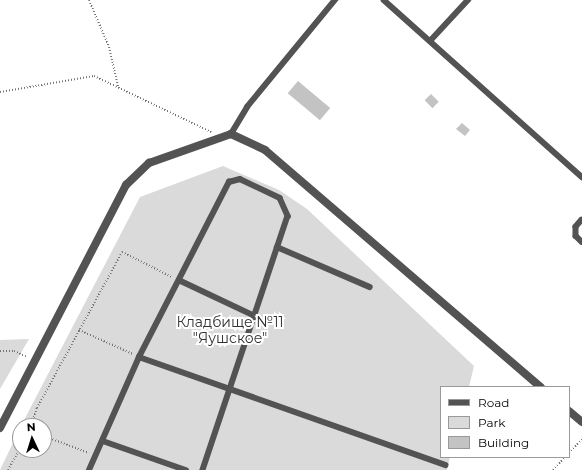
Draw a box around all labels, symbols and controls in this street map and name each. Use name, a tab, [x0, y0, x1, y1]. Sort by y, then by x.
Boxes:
park label: Кладбище №11 "Яушское"	[176, 314, 284, 346]
legend	[440, 386, 570, 458]
text: Road	[478, 395, 509, 410]
text: Park	[478, 415, 505, 430]
north arrow	[12, 418, 52, 458]
text: N	[26, 420, 36, 434]
text: Building	[478, 435, 529, 450]

